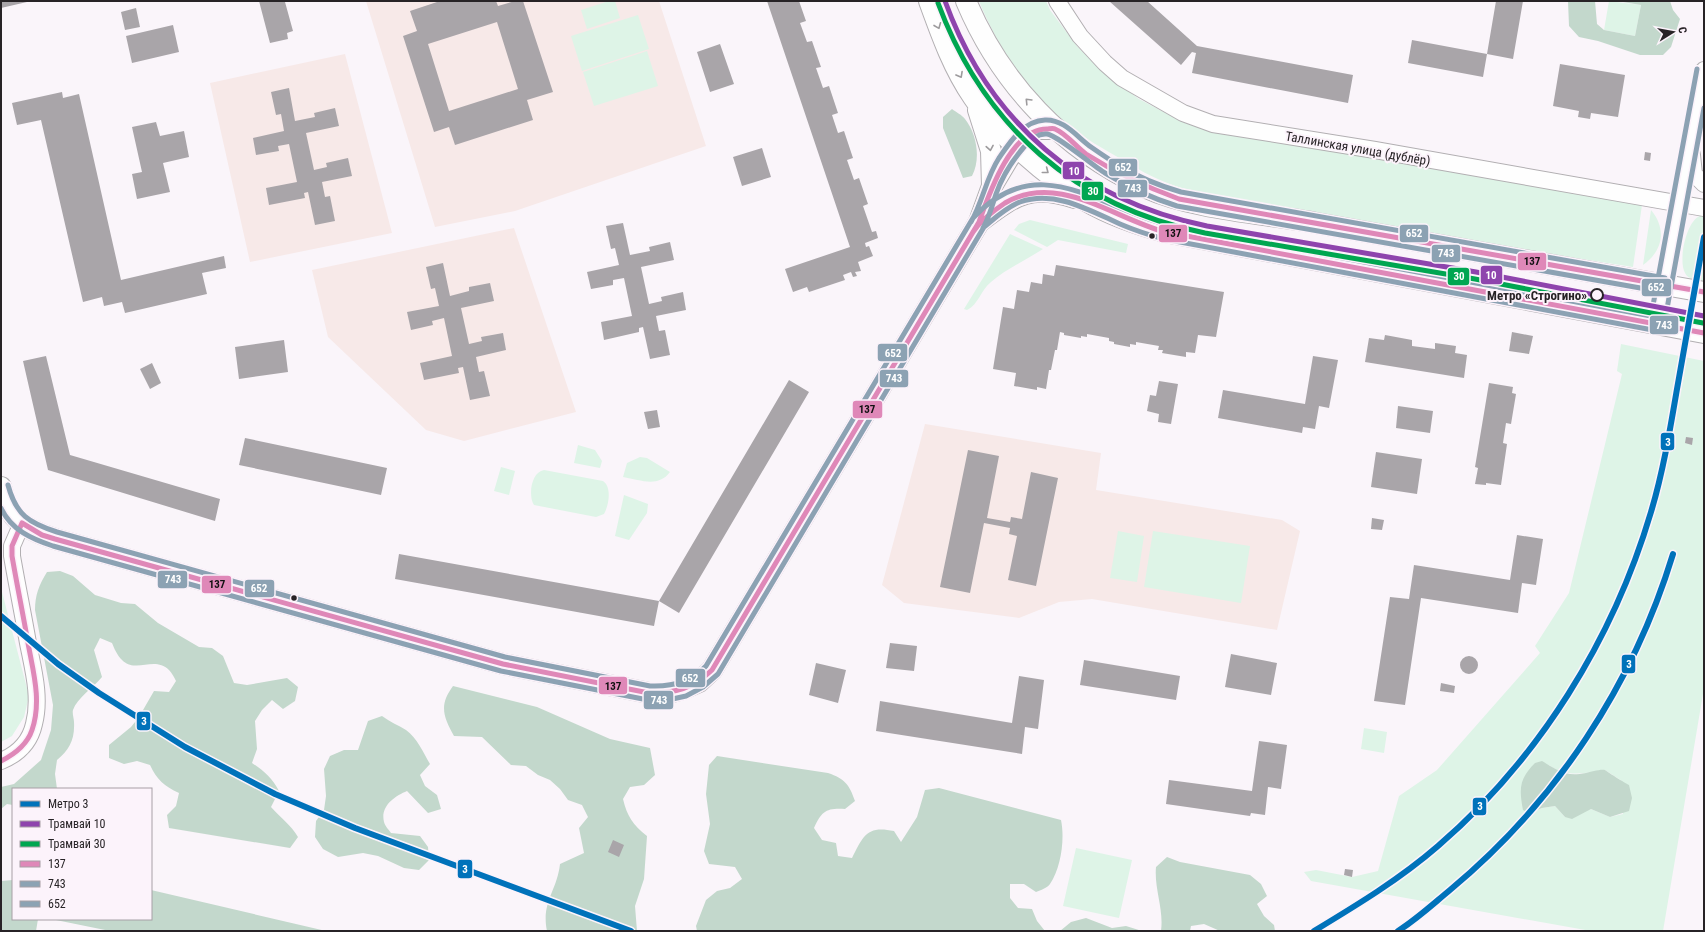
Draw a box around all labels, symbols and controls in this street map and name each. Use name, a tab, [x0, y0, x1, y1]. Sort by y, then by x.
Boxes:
north arrow	[1653, 12, 1693, 52]
one-way arrow	[933, 23, 941, 30]
text: С	[1675, 26, 1689, 35]
one-way arrow	[955, 71, 963, 78]
one-way arrow	[1025, 98, 1033, 106]
street label: Таллинская улица (дублёр)	[1284, 128, 1432, 169]
one-way arrow	[985, 145, 994, 151]
line badge: 652	[1108, 158, 1138, 177]
line badge: 10	[1062, 161, 1085, 180]
text: 652	[1115, 161, 1132, 174]
text: 10	[1068, 165, 1080, 178]
one-way arrow	[1042, 166, 1049, 173]
line badge: 743	[1117, 179, 1148, 198]
line badge: 30	[1081, 181, 1104, 201]
text: 743	[1125, 182, 1142, 195]
text: 30	[1087, 185, 1099, 198]
line badge: 137	[1158, 224, 1188, 243]
line badge: 652	[1399, 224, 1429, 243]
text: 137	[1165, 227, 1182, 240]
text: 652	[1406, 227, 1423, 240]
unlabelled marker	[1147, 231, 1157, 241]
line badge: 743	[1431, 244, 1461, 263]
text: 743	[1438, 247, 1455, 260]
line badge: 137	[1517, 252, 1547, 271]
text: 137	[1524, 255, 1541, 268]
line badge: 10	[1480, 265, 1503, 285]
line badge: 30	[1447, 267, 1470, 286]
text: 10	[1485, 269, 1497, 282]
text: 30	[1453, 270, 1465, 283]
line badge: 652	[1641, 278, 1672, 297]
text: 652	[1648, 281, 1665, 294]
place label: Метро «Строгино»	[1487, 288, 1587, 303]
marker: Метро «Строгино»	[1590, 288, 1604, 302]
line badge: 743	[1649, 315, 1679, 335]
text: 743	[1656, 319, 1673, 332]
line badge: 652	[877, 343, 908, 362]
text: 652	[885, 347, 902, 360]
line badge: 743	[879, 369, 909, 388]
text: 743	[886, 372, 903, 385]
line badge: 137	[852, 400, 883, 419]
text: 137	[859, 403, 876, 416]
line badge: 3	[1660, 432, 1675, 451]
text: 3	[1665, 436, 1671, 449]
line badge: 743	[157, 570, 188, 589]
text: 743	[165, 573, 182, 586]
line badge: 137	[201, 575, 232, 594]
text: 137	[209, 578, 226, 591]
line badge: 652	[244, 579, 275, 598]
text: 652	[251, 582, 268, 595]
unlabelled marker	[289, 593, 299, 603]
line badge: 3	[1621, 654, 1636, 674]
text: 3	[1626, 658, 1632, 671]
line badge: 652	[675, 668, 706, 688]
text: 652	[682, 672, 699, 685]
line badge: 137	[598, 676, 628, 695]
text: 137	[605, 680, 622, 693]
line badge: 743	[643, 690, 674, 710]
text: 743	[651, 694, 668, 707]
line badge: 3	[136, 711, 151, 731]
text: 3	[141, 715, 147, 728]
legend	[12, 788, 152, 920]
text: Метро 3	[48, 797, 88, 811]
line badge: 3	[1472, 797, 1487, 816]
text: 3	[1477, 800, 1483, 813]
text: Трамвай 10	[48, 817, 106, 831]
text: Трамвай 30	[48, 837, 106, 851]
text: 137	[48, 857, 66, 871]
line badge: 3	[457, 859, 473, 879]
text: 3	[462, 863, 468, 876]
text: 743	[48, 877, 66, 891]
text: 652	[48, 897, 66, 911]

